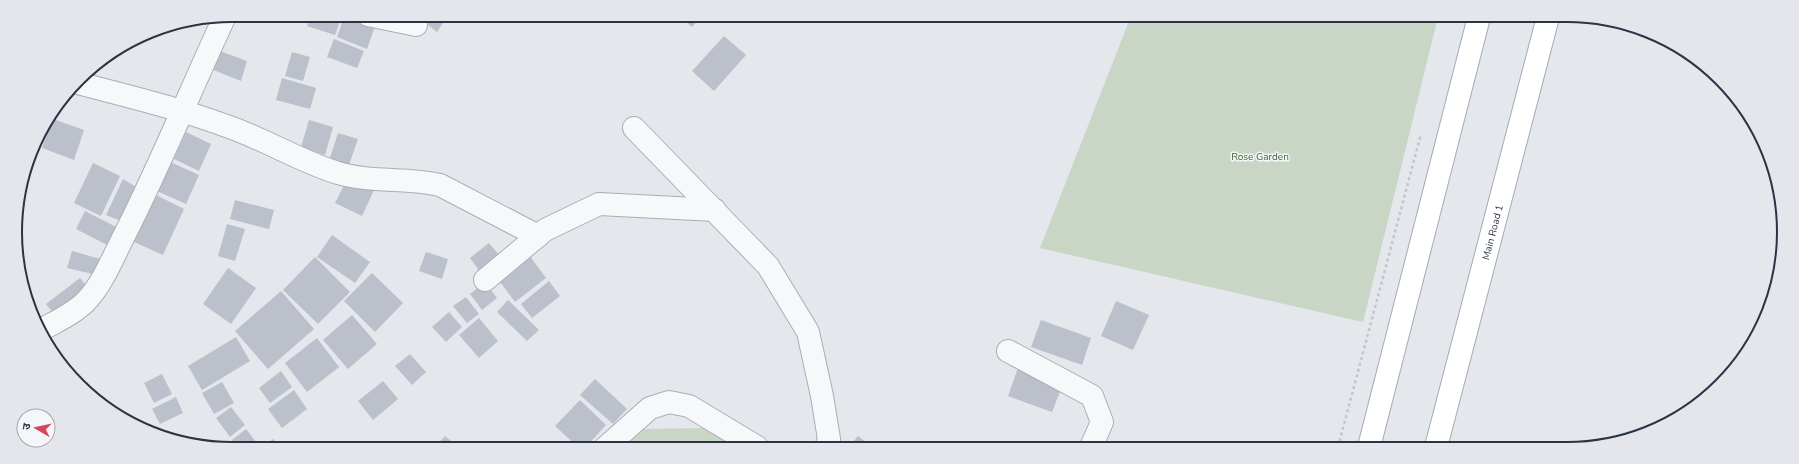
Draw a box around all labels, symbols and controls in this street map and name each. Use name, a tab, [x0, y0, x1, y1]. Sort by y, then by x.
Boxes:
park label: Rose Garden	[1231, 150, 1289, 164]
street label: Main Road 1	[1479, 203, 1507, 261]
north arrow	[16, 408, 56, 448]
text: उ	[19, 422, 35, 431]

